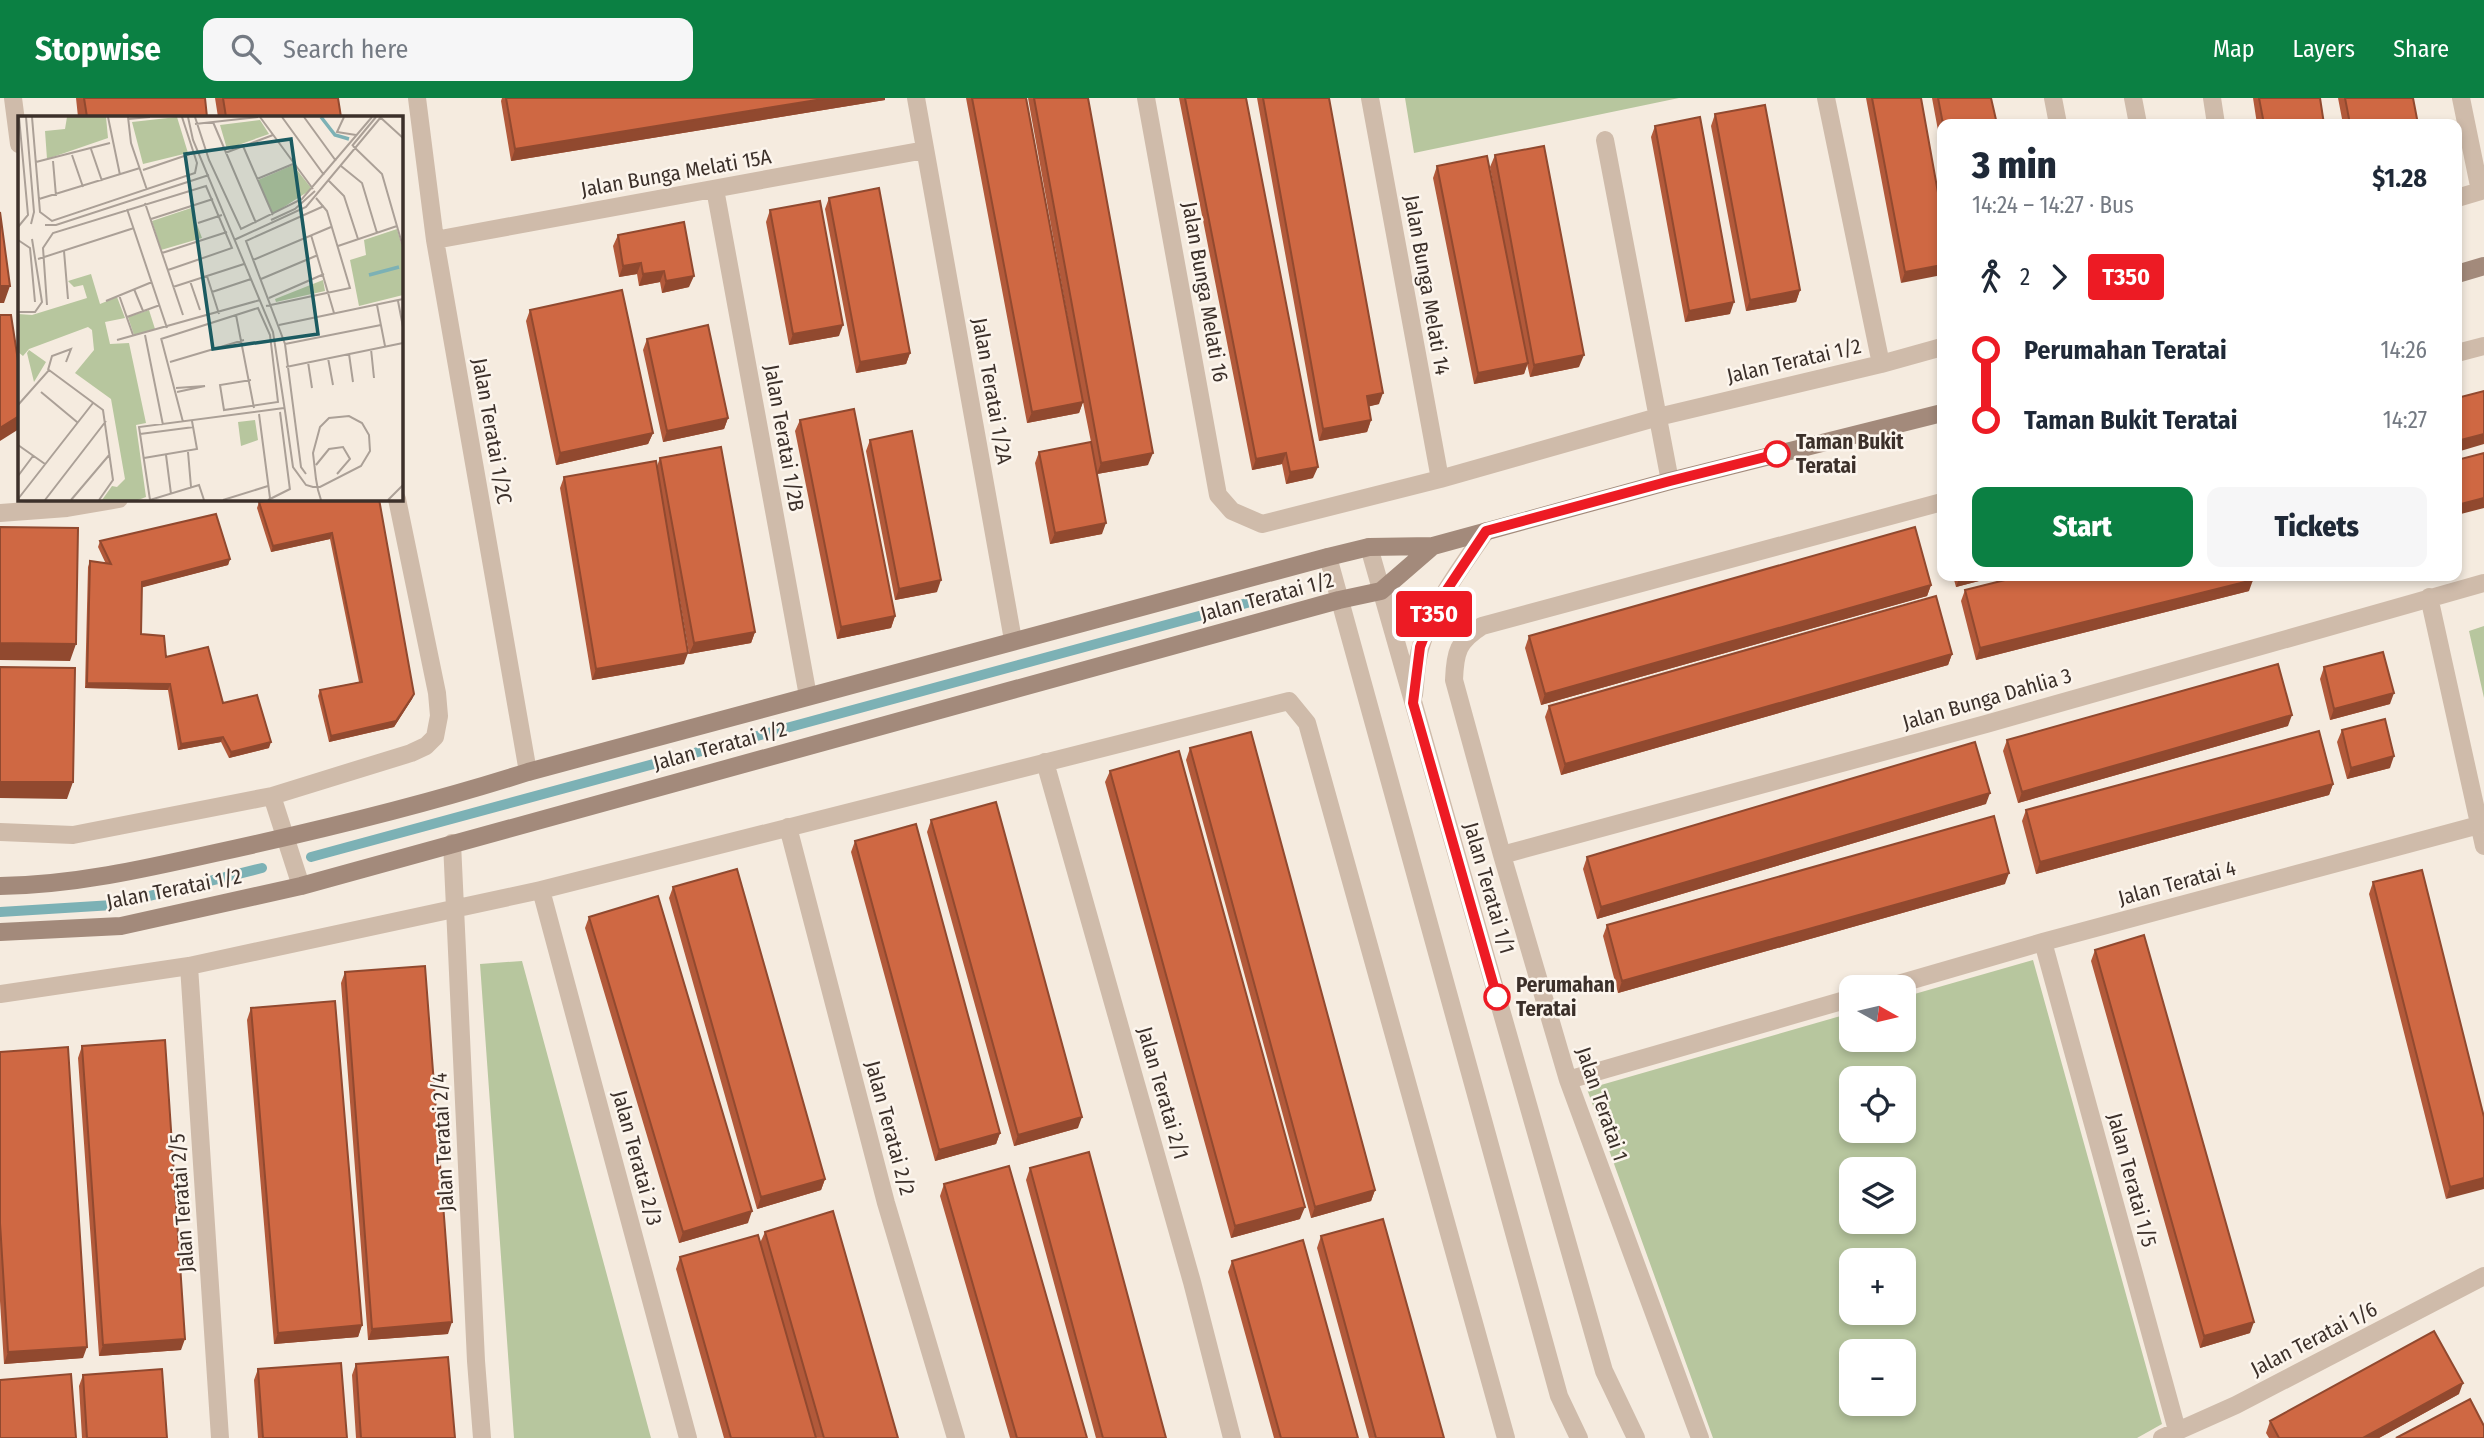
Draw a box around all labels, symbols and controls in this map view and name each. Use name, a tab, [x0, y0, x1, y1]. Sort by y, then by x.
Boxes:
search box	[203, 18, 693, 81]
text: Stopwise	[35, 29, 161, 69]
icon: search	[227, 30, 265, 68]
text: Search here	[283, 34, 408, 65]
text: Map	[2213, 35, 2255, 63]
text: Layers	[2293, 35, 2355, 63]
text: Share	[2393, 35, 2449, 63]
inset map	[18, 116, 402, 500]
text: 3 min	[1972, 142, 2056, 188]
street label: Jalan Bunga Melati 15A	[579, 143, 773, 203]
text: $1.28	[2372, 163, 2427, 194]
text: 14:24 – 14:27 · Bus	[1972, 191, 2134, 219]
street label: Jalan Bunga Melati 14	[1398, 193, 1456, 377]
street label: Jalan Bunga Melati 16	[1176, 200, 1234, 384]
icon: walk	[1972, 258, 2010, 296]
icon: forward	[2040, 258, 2078, 296]
text: 2	[2020, 263, 2030, 291]
text: T350	[2102, 263, 2150, 291]
street label: Jalan Teratai 1/2A	[966, 316, 1018, 466]
street label: Jalan Teratai 1/2	[1724, 333, 1864, 389]
text: Perumahan Teratai	[2024, 335, 2227, 366]
text: 14:26	[2380, 336, 2427, 364]
street label: Jalan Teratai 1/2C	[466, 356, 518, 506]
street label: Jalan Teratai 1/2B	[758, 363, 810, 513]
text: Taman Bukit Teratai	[2024, 405, 2237, 436]
text: 14:27	[2383, 406, 2427, 434]
place label: Taman Bukit Teratai	[1796, 429, 1904, 479]
marker: Taman Bukit Teratai	[1764, 441, 1790, 467]
button: Start	[1972, 487, 2193, 567]
button: Tickets	[2207, 487, 2427, 567]
street label: Jalan Teratai 1/2	[1197, 567, 1337, 627]
line badge: T350	[1385, 591, 1483, 637]
text: T350	[1410, 600, 1458, 628]
street label: Jalan Bunga Dahlia 3	[1899, 662, 2075, 736]
street label: Jalan Teratai 1/2	[650, 716, 790, 776]
street label: Jalan Teratai 1/1	[1458, 819, 1520, 957]
street label: Jalan Teratai 4	[2115, 855, 2239, 911]
street label: Jalan Teratai 1/2	[104, 863, 244, 915]
place label: Perumahan Teratai	[1516, 972, 1615, 1022]
north arrow	[1839, 975, 1916, 1052]
map controls	[1839, 975, 1916, 1416]
marker: Perumahan Teratai	[1484, 984, 1510, 1010]
street label: Jalan Teratai 2/1	[1132, 1024, 1194, 1162]
street label: Jalan Teratai 1	[1570, 1044, 1634, 1164]
street label: Jalan Teratai 2/2	[860, 1058, 920, 1198]
button: locate	[1839, 1066, 1916, 1143]
street label: Jalan Teratai 2/4	[426, 1072, 460, 1212]
street label: Jalan Teratai 2/3	[607, 1088, 667, 1228]
street label: Jalan Teratai 1/5	[2102, 1110, 2162, 1250]
street label: Jalan Teratai 2/5	[164, 1133, 200, 1273]
button: layers	[1839, 1157, 1916, 1234]
button: +	[1839, 1248, 1916, 1325]
street label: Jalan Teratai 1/6	[2246, 1296, 2382, 1382]
button: −	[1839, 1339, 1916, 1416]

